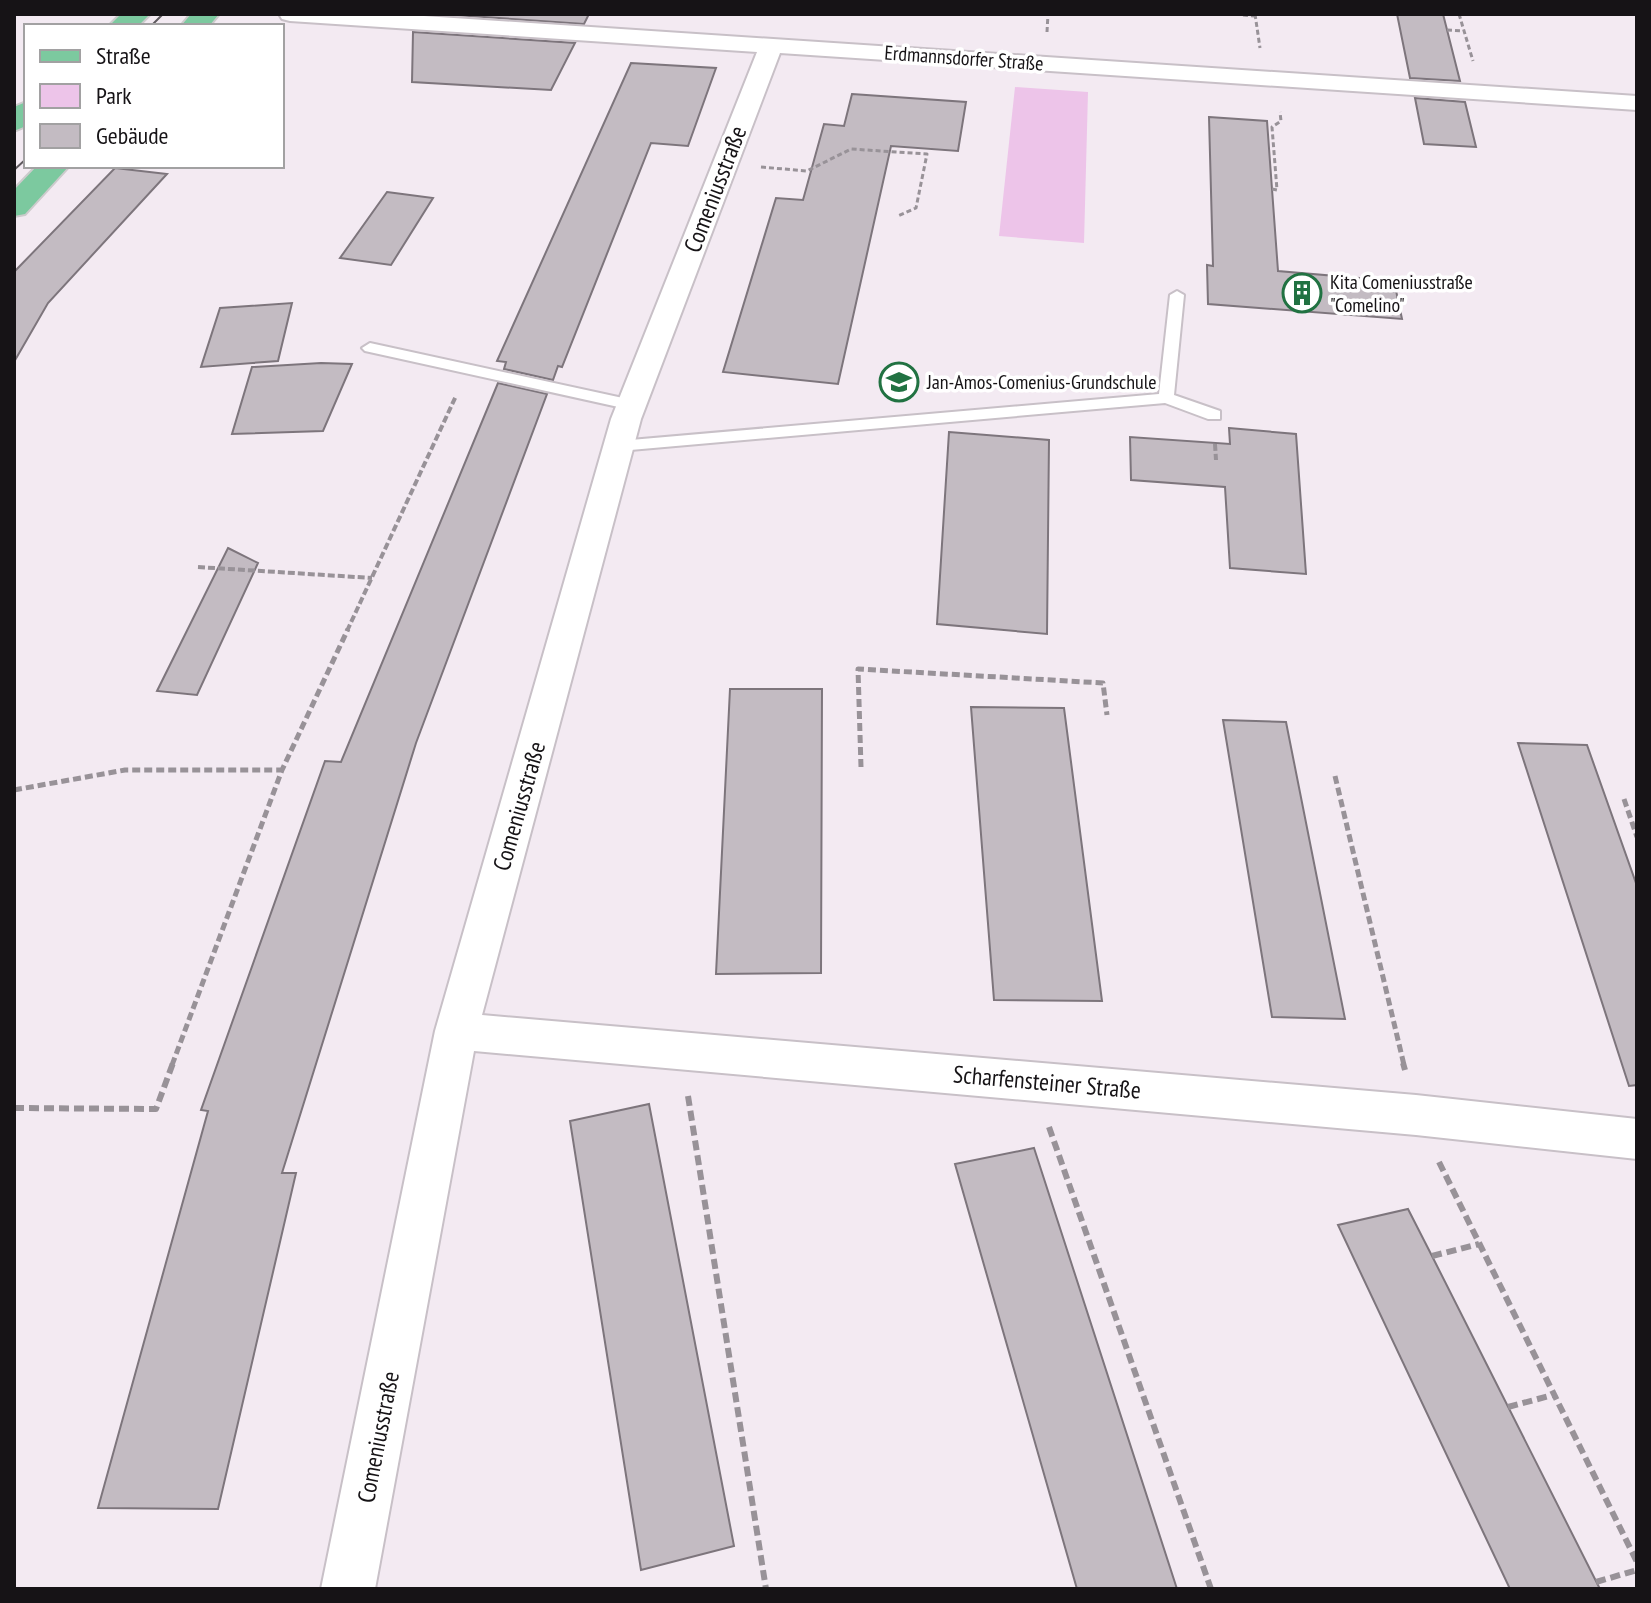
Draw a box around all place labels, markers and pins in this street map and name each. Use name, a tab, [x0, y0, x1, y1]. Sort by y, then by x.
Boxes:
place label: Kita Comeniusstraße "Comelino"	[1330, 269, 1473, 318]
building icon: Kita Comeniusstraße "Comelino"	[1281, 272, 1323, 314]
school or university icon: Jan-Amos-Comenius-Grundschule	[878, 361, 920, 403]
place label: Jan-Amos-Comenius-Grundschule	[926, 369, 1157, 395]

